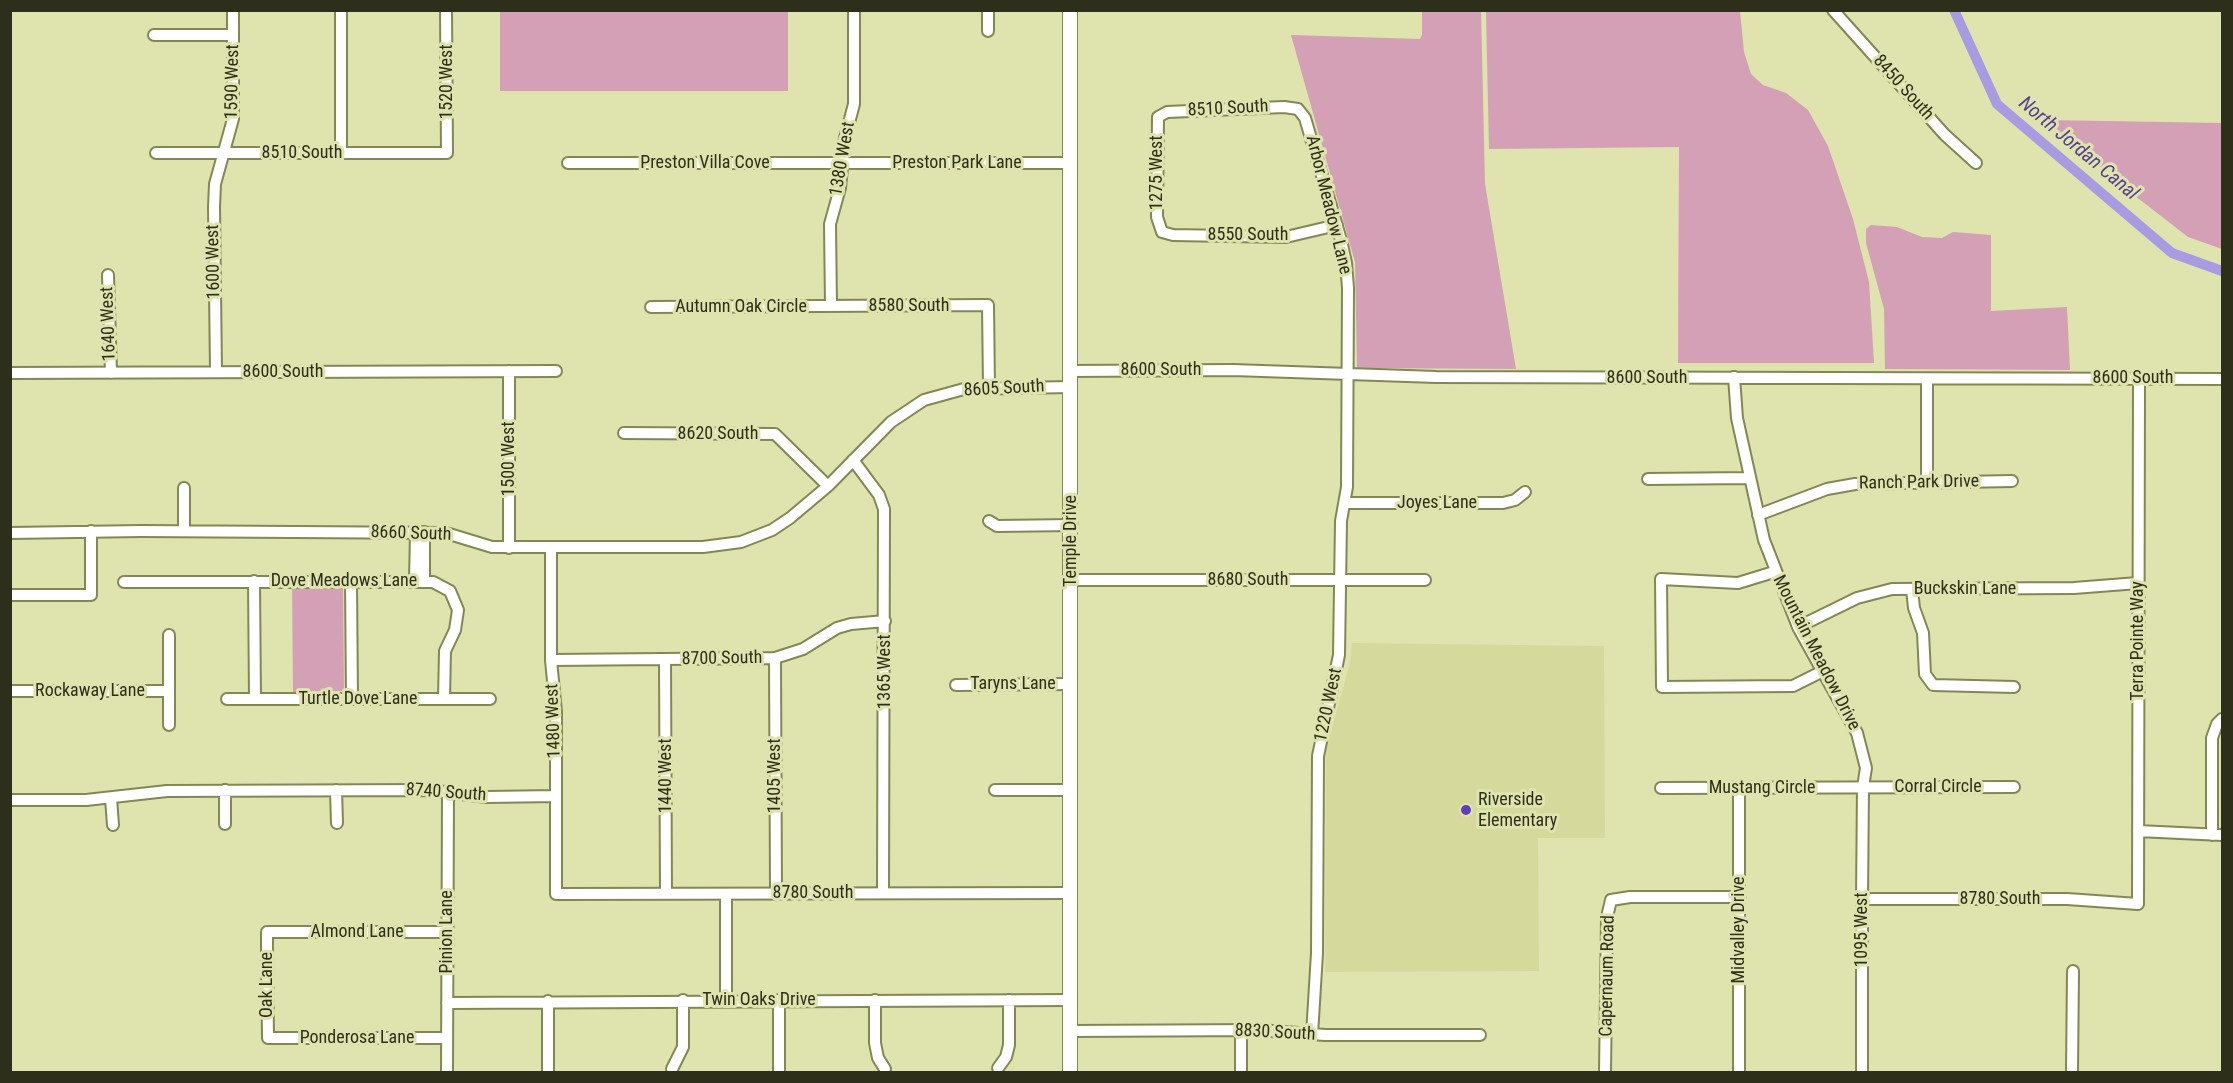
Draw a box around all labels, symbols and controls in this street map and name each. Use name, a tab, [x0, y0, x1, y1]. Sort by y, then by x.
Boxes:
street label: 1590 West	[222, 44, 244, 120]
street label: 1520 West	[436, 44, 458, 120]
street label: 8450 South	[1868, 51, 1938, 125]
water label: North Jordan Canal	[2013, 92, 2143, 206]
street label: 8510 South	[1187, 96, 1269, 122]
street label: 1380 West	[826, 120, 860, 198]
street label: Arbor Meadow Lane	[1300, 133, 1356, 277]
street label: 1275 West	[1146, 135, 1168, 211]
street label: 8510 South	[262, 142, 342, 164]
street label: Preston Villa Cove	[640, 152, 770, 174]
street label: Preston Park Lane	[892, 152, 1022, 174]
street label: 1600 West	[203, 224, 225, 300]
street label: 8550 South	[1208, 224, 1288, 246]
street label: 1640 West	[97, 286, 121, 362]
street label: 8580 South	[869, 295, 949, 317]
street label: Autumn Oak Circle	[675, 296, 807, 318]
street label: 8600 South	[1121, 359, 1201, 381]
street label: 8600 South	[243, 361, 323, 383]
street label: 8600 South	[1607, 367, 1687, 389]
street label: 8600 South	[2093, 367, 2173, 389]
street label: 8605 South	[963, 376, 1045, 402]
street label: 1500 West	[498, 421, 520, 497]
street label: 8620 South	[678, 423, 758, 445]
street label: Ranch Park Drive	[1859, 471, 1979, 495]
street label: Joyes Lane	[1397, 492, 1477, 514]
street label: Temple Drive	[1060, 495, 1082, 587]
street label: 8660 South	[370, 522, 452, 546]
street label: 8680 South	[1208, 569, 1288, 591]
street label: Dove Meadows Lane	[271, 570, 417, 592]
street label: Mountain Meadow Drive	[1767, 572, 1865, 734]
street label: Buckskin Lane	[1914, 578, 2016, 600]
street label: Terra Pointe Way	[2127, 581, 2149, 701]
street label: 1365 West	[874, 634, 896, 710]
street label: 8700 South	[681, 647, 763, 671]
street label: 1220 West	[1311, 666, 1347, 744]
street label: Taryns Lane	[970, 673, 1056, 695]
street label: Rockaway Lane	[35, 680, 145, 702]
street label: 1480 West	[542, 683, 566, 759]
street label: Turtle Dove Lane	[299, 688, 417, 710]
street label: 1440 West	[655, 738, 677, 814]
street label: 1405 West	[764, 738, 786, 814]
street label: Corral Circle	[1894, 776, 1982, 798]
street label: Mustang Circle	[1709, 777, 1815, 799]
street label: 8740 South	[405, 779, 487, 807]
place label: Riverside Elementary	[1478, 789, 1557, 832]
marker: Riverside Elementary	[1459, 803, 1473, 817]
street label: Midvalley Drive	[1728, 877, 1750, 983]
street label: 8780 South	[773, 882, 853, 904]
street label: 8780 South	[1960, 888, 2040, 910]
street label: Pinion Lane	[436, 890, 458, 974]
street label: 1095 West	[1851, 892, 1873, 968]
street label: Capernaum Road	[1596, 915, 1620, 1037]
street label: Almond Lane	[310, 921, 404, 943]
street label: Oak Lane	[256, 952, 278, 1018]
street label: Twin Oaks Drive	[702, 989, 816, 1011]
street label: 8830 South	[1234, 1020, 1316, 1046]
street label: Ponderosa Lane	[300, 1027, 414, 1049]

